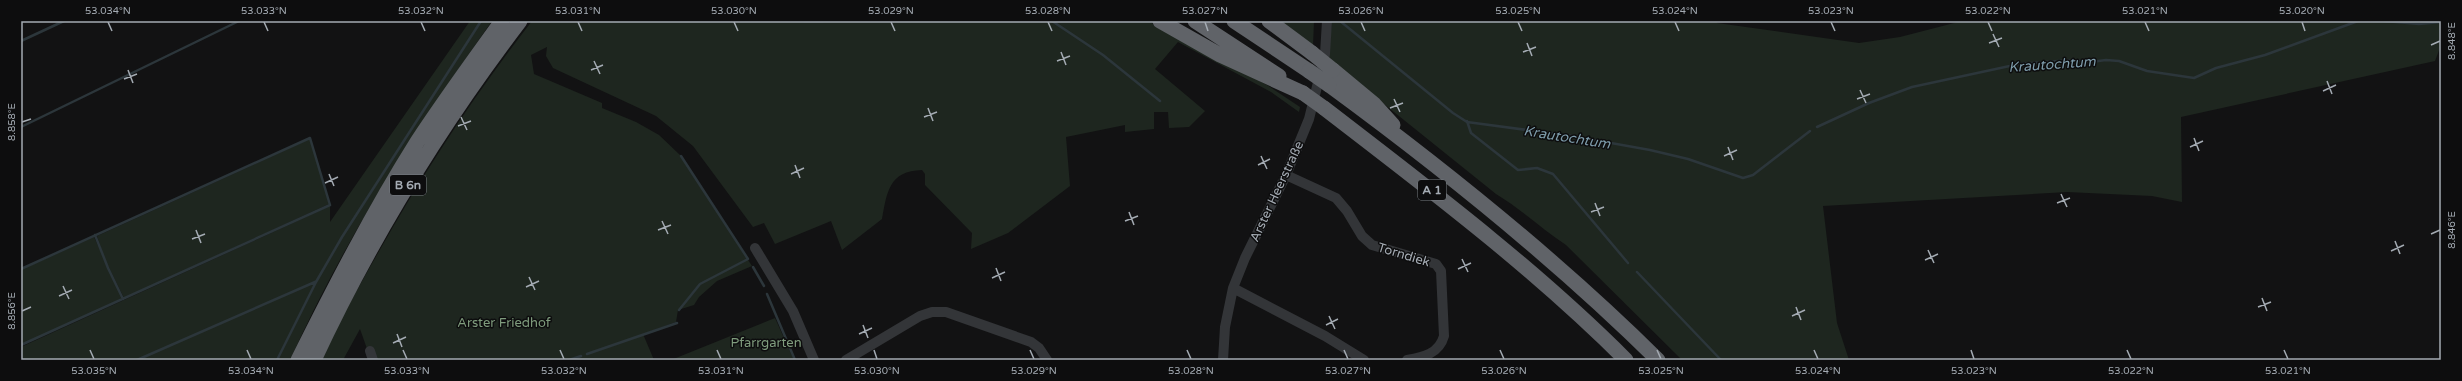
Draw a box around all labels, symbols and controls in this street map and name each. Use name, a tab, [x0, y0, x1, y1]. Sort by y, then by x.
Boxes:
text: 53.034°N	[85, 5, 131, 17]
text: 53.033°N	[241, 5, 287, 17]
text: 53.032°N	[398, 5, 444, 17]
text: 53.031°N	[555, 5, 601, 17]
text: 53.030°N	[711, 5, 757, 17]
text: 53.029°N	[868, 5, 914, 17]
text: 53.028°N	[1025, 5, 1071, 17]
text: 53.027°N	[1182, 5, 1228, 17]
text: 53.026°N	[1338, 5, 1384, 17]
text: 53.025°N	[1495, 5, 1541, 17]
text: 53.024°N	[1652, 5, 1698, 17]
text: 53.023°N	[1808, 5, 1854, 17]
text: 53.022°N	[1965, 5, 2011, 17]
text: 53.021°N	[2122, 5, 2168, 17]
text: 53.020°N	[2279, 5, 2325, 17]
text: 8.848°E	[2446, 22, 2458, 60]
water label: Krautochtum	[2008, 53, 2097, 76]
text: 8.858°E	[6, 103, 18, 141]
water label: Krautochtum	[1522, 122, 1613, 153]
street label: Arster Heerstraße	[1247, 138, 1307, 244]
road number: B 6n	[390, 175, 426, 195]
road number: A 1	[1418, 180, 1446, 200]
text: 8.846°E	[2446, 211, 2458, 249]
street label: Torndiek	[1376, 239, 1432, 270]
text: 8.856°E	[6, 292, 18, 330]
park label: Arster Friedhof	[457, 315, 551, 331]
park label: Pfarrgarten	[730, 335, 802, 351]
text: 53.035°N	[71, 365, 117, 377]
text: 53.034°N	[228, 365, 274, 377]
text: 53.033°N	[384, 365, 430, 377]
text: 53.032°N	[541, 365, 587, 377]
text: 53.031°N	[698, 365, 744, 377]
text: 53.030°N	[854, 365, 900, 377]
text: 53.029°N	[1011, 365, 1057, 377]
text: 53.028°N	[1168, 365, 1214, 377]
text: 53.027°N	[1325, 365, 1371, 377]
text: 53.026°N	[1481, 365, 1527, 377]
text: 53.025°N	[1638, 365, 1684, 377]
text: 53.024°N	[1795, 365, 1841, 377]
text: 53.023°N	[1951, 365, 1997, 377]
text: 53.022°N	[2108, 365, 2154, 377]
text: 53.021°N	[2265, 365, 2311, 377]

